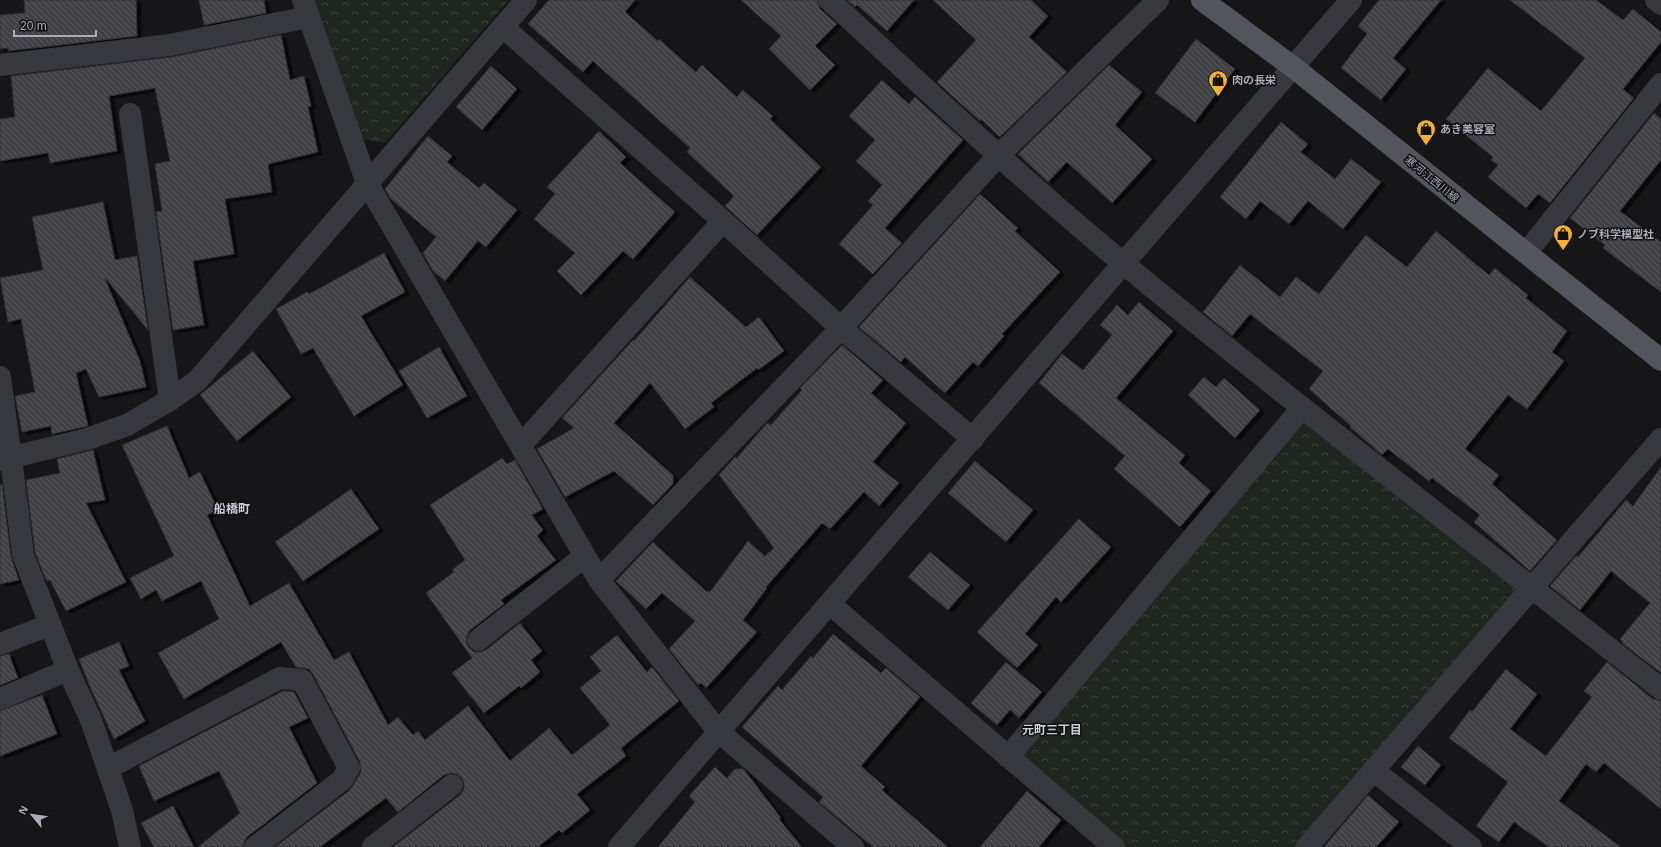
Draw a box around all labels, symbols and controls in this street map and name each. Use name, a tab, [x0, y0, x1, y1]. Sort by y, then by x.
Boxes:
scale bar	[14, 12, 96, 38]
text: 20 m	[20, 19, 47, 33]
shop icon: 肉の長栄	[1207, 69, 1229, 97]
place label: 肉の長栄	[1232, 74, 1276, 86]
shop icon: あき美容室	[1415, 118, 1437, 146]
place label: あき美容室	[1440, 123, 1495, 135]
street label: 寒河江西川線	[1403, 154, 1461, 204]
shop icon: ノブ科学模型社	[1552, 223, 1574, 251]
place label: ノブ科学模型社	[1577, 228, 1654, 240]
district label: 船橋町	[214, 502, 250, 516]
district label: 元町三丁目	[1022, 723, 1082, 737]
north arrow	[12, 795, 52, 835]
text: N	[16, 804, 30, 817]

